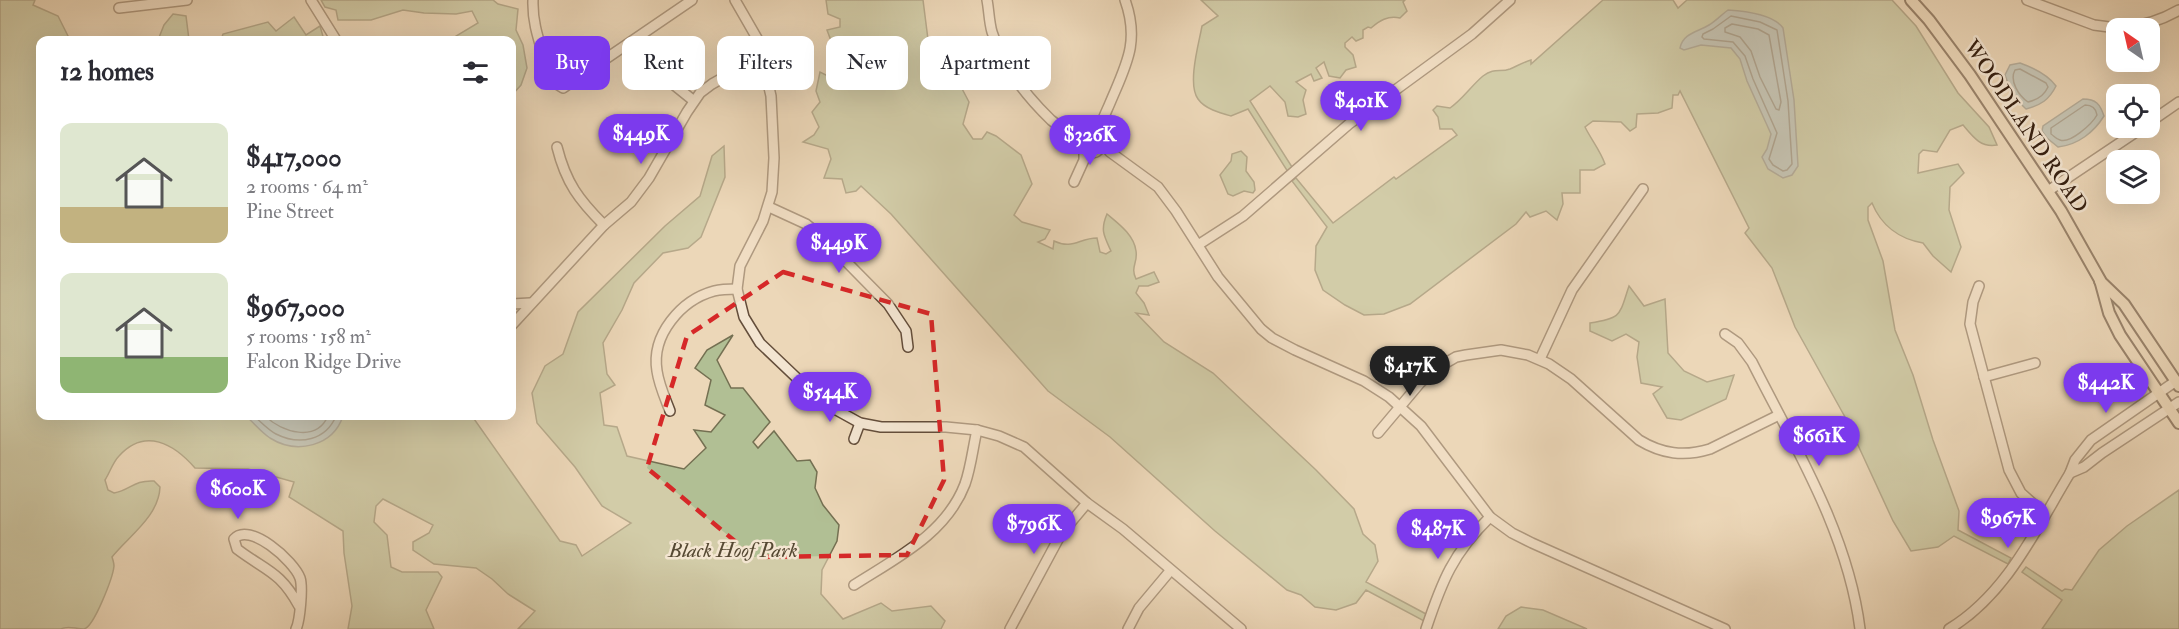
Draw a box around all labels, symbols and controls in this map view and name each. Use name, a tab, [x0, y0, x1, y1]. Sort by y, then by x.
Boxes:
north arrow	[2106, 18, 2160, 72]
map controls	[2106, 18, 2160, 204]
street label: WOODLAND ROAD	[1957, 34, 2094, 218]
chip: Buy	[534, 36, 610, 90]
chip: Rent	[622, 36, 705, 90]
chip: Filters	[717, 36, 814, 90]
chip: New	[826, 36, 908, 90]
chip: Apartment	[920, 36, 1051, 90]
text: 12 homes	[60, 56, 154, 88]
icon: filters	[459, 56, 492, 89]
pin: $401K	[1319, 81, 1403, 132]
button: locate	[2106, 84, 2160, 138]
text: $401K	[1334, 88, 1388, 113]
pin: $449K	[599, 114, 683, 165]
pin: $326K	[1048, 115, 1132, 166]
text: $449K	[612, 121, 670, 146]
text: $326K	[1063, 122, 1117, 147]
text: $417,000	[246, 142, 342, 174]
icon: home	[108, 147, 180, 219]
button: layers	[2106, 150, 2160, 204]
text: 2 rooms · 64 m²	[246, 174, 368, 199]
text: Pine Street	[246, 199, 334, 224]
pin: $449K	[797, 223, 881, 274]
text: $449K	[810, 230, 868, 255]
text: $967,000	[246, 292, 345, 324]
icon: home	[108, 297, 180, 369]
text: 5 rooms · 158 m²	[246, 324, 371, 349]
pin: $417K	[1368, 346, 1452, 397]
text: Falcon Ridge Drive	[246, 349, 401, 374]
text: $417K	[1384, 353, 1436, 378]
pin: $442K	[2064, 363, 2148, 414]
text: $442K	[2077, 370, 2135, 395]
pin: $544K	[788, 372, 872, 423]
text: $544K	[802, 379, 858, 404]
pin: $661K	[1777, 416, 1861, 467]
text: $661K	[1793, 423, 1845, 448]
pin: $600K	[196, 469, 280, 520]
text: $600K	[210, 476, 266, 501]
pin: $967K	[1966, 498, 2050, 549]
pin: $796K	[992, 504, 1076, 555]
text: $967K	[1981, 505, 2035, 530]
pin: $487K	[1396, 509, 1480, 560]
text: $796K	[1007, 511, 1061, 536]
text: $487K	[1411, 516, 1465, 541]
park label: Black Hoof Park	[667, 537, 798, 564]

